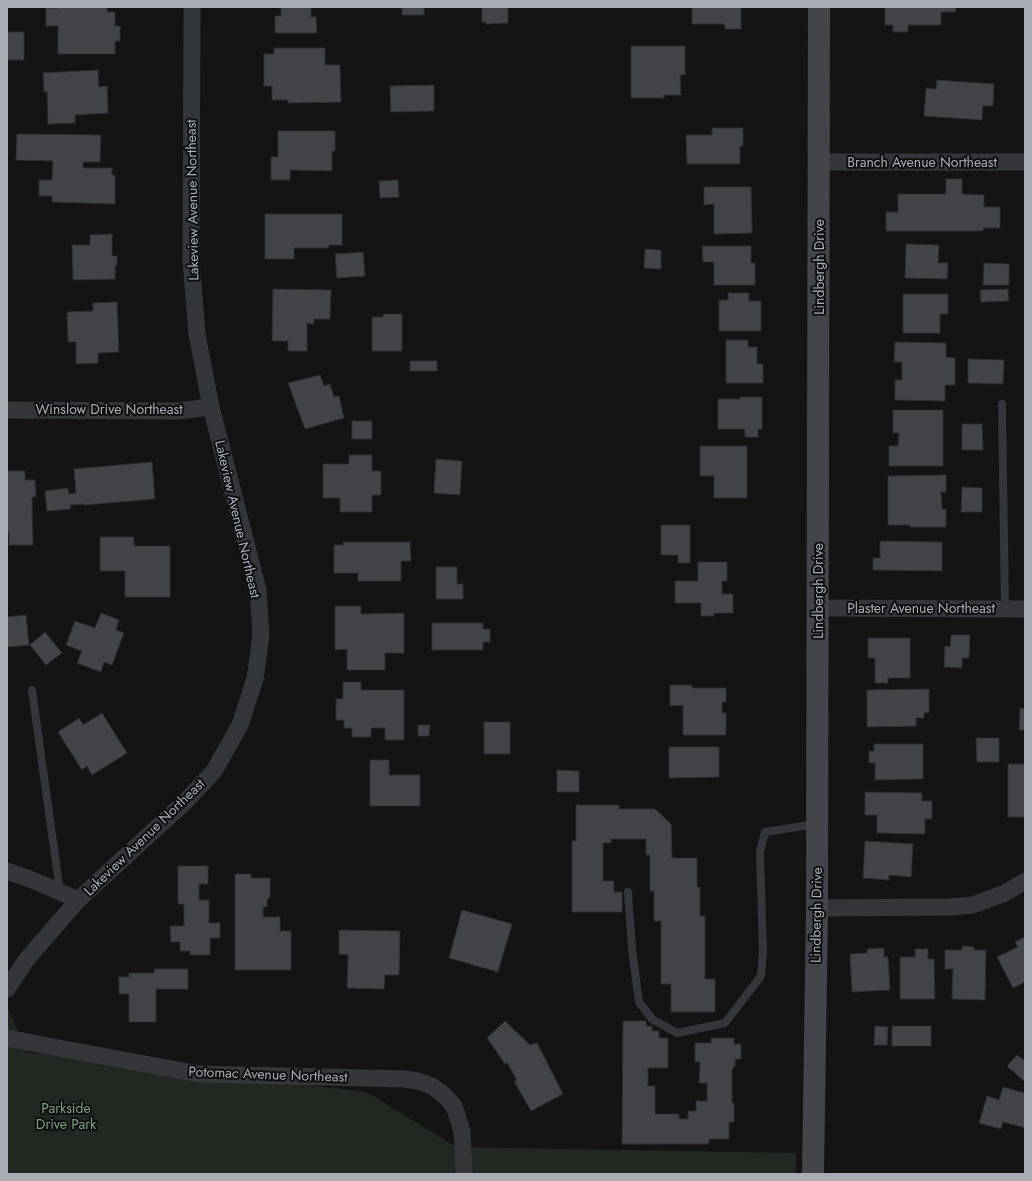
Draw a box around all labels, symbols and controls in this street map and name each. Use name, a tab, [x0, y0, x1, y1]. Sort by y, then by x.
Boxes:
street label: Lakeview Avenue Northeast	[181, 119, 203, 281]
street label: Branch Avenue Northeast	[847, 152, 997, 172]
street label: Lindbergh Drive	[809, 219, 829, 315]
street label: Winslow Drive Northeast	[35, 399, 183, 419]
street label: Lakeview Avenue Northeast	[210, 438, 266, 600]
street label: Lindbergh Drive	[808, 543, 828, 639]
street label: Plaster Avenue Northeast	[847, 598, 995, 618]
street label: Lakeview Avenue Northeast	[79, 773, 209, 900]
street label: Lindbergh Drive	[805, 867, 827, 963]
street label: Potomac Avenue Northeast	[188, 1061, 349, 1087]
park label: Parkside Drive Park	[36, 1098, 97, 1134]

